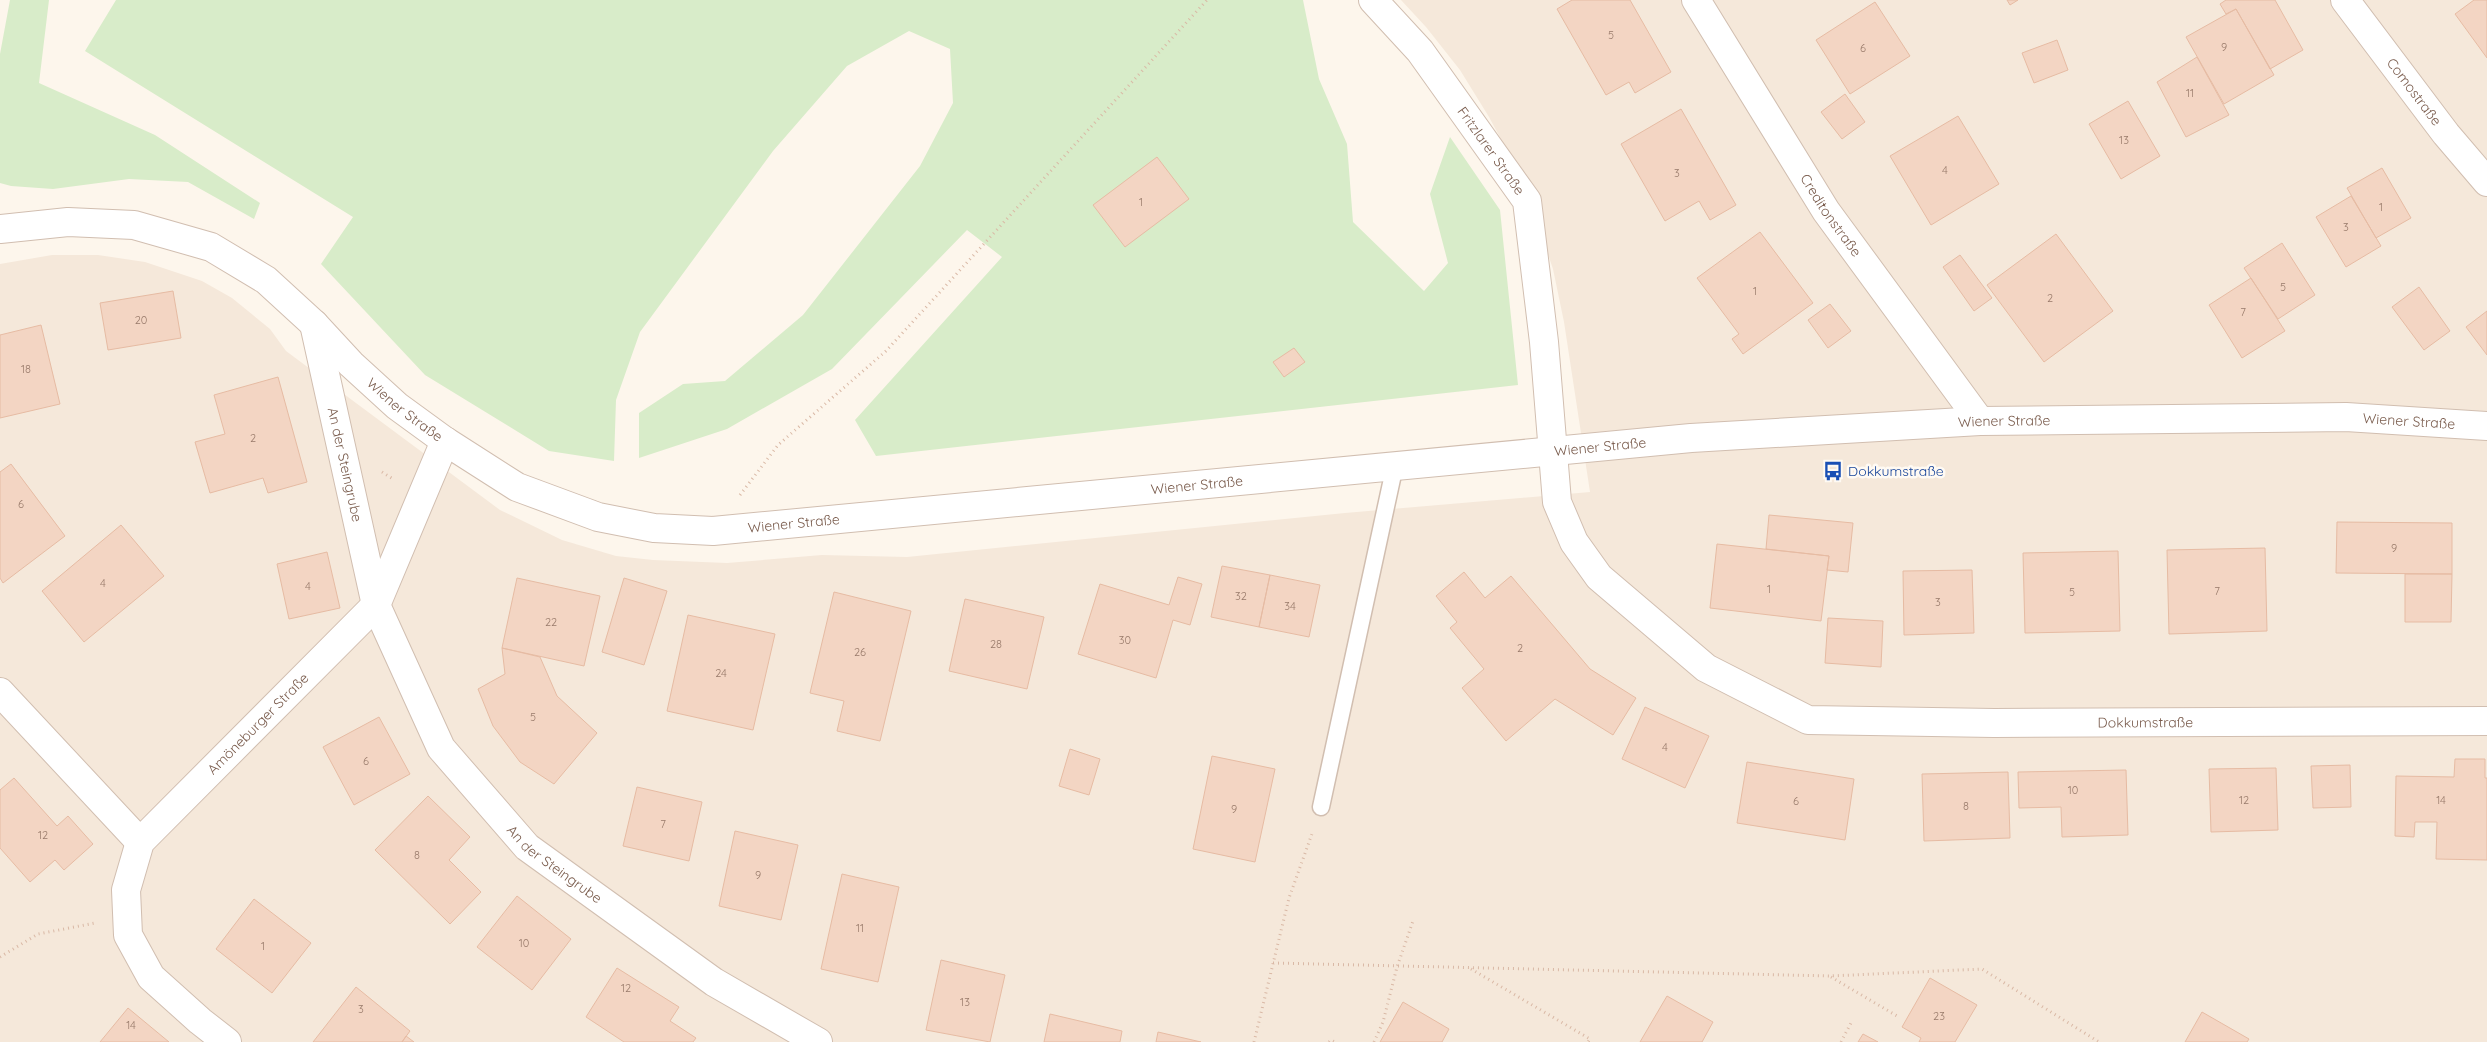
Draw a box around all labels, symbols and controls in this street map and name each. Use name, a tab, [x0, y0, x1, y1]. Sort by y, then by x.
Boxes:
house number: 5	[1608, 28, 1614, 42]
house number: 9	[2221, 40, 2227, 54]
house number: 6	[1860, 41, 1866, 55]
street label: Comostraße	[2383, 54, 2446, 129]
house number: 11	[2186, 86, 2194, 100]
street label: Fritzlarer Straße	[1454, 103, 1529, 199]
house number: 13	[2119, 133, 2129, 147]
house number: 4	[1942, 163, 1948, 177]
house number: 3	[1674, 166, 1680, 180]
street label: Creditonstraße	[1796, 171, 1865, 260]
house number: 1	[1139, 195, 1143, 209]
house number: 1	[2379, 200, 2383, 214]
house number: 3	[2343, 220, 2349, 234]
house number: 5	[2280, 280, 2286, 294]
house number: 1	[1753, 284, 1757, 298]
house number: 2	[2047, 291, 2053, 305]
house number: 7	[2240, 305, 2246, 319]
house number: 20	[135, 313, 147, 327]
house number: 18	[21, 362, 31, 376]
street label: Wiener Straße	[363, 374, 447, 446]
street label: An der Steingrube	[324, 406, 366, 524]
street label: Wiener Straße	[2362, 409, 2456, 433]
street label: Wiener Straße	[1957, 411, 2051, 431]
house number: 2	[250, 431, 256, 445]
street label: Wiener Straße	[1553, 433, 1647, 460]
bus stop icon: Dokkumstraße	[1822, 460, 1844, 482]
place label: Dokkumstraße	[1848, 462, 1944, 480]
street label: Wiener Straße	[1150, 472, 1244, 498]
house number: 6	[18, 497, 24, 511]
street label: Wiener Straße	[747, 510, 841, 537]
house number: 9	[2391, 541, 2397, 555]
house number: 4	[100, 576, 106, 590]
house number: 4	[305, 579, 311, 593]
house number: 1	[1767, 582, 1771, 596]
house number: 7	[2214, 584, 2220, 598]
house number: 5	[2069, 585, 2075, 599]
house number: 32	[1235, 589, 1247, 603]
house number: 3	[1935, 595, 1941, 609]
house number: 34	[1284, 599, 1296, 613]
house number: 22	[545, 615, 557, 629]
house number: 30	[1119, 633, 1131, 647]
house number: 28	[990, 637, 1002, 651]
house number: 2	[1517, 641, 1523, 655]
house number: 26	[854, 645, 866, 659]
house number: 24	[715, 666, 727, 680]
street label: Amöneburger Straße	[203, 669, 312, 778]
house number: 5	[530, 710, 536, 724]
street label: Dokkumstraße	[2098, 713, 2193, 732]
house number: 4	[1662, 740, 1668, 754]
house number: 6	[363, 754, 369, 768]
house number: 10	[2068, 783, 2078, 797]
house number: 12	[2239, 793, 2249, 807]
house number: 14	[2436, 793, 2446, 807]
house number: 6	[1793, 794, 1799, 808]
house number: 8	[1963, 799, 1969, 813]
house number: 9	[1231, 802, 1237, 816]
house number: 7	[660, 817, 666, 831]
street label: An der Steingrube	[503, 821, 606, 907]
house number: 12	[38, 828, 48, 842]
house number: 8	[414, 848, 420, 862]
house number: 9	[755, 868, 761, 882]
house number: 11	[856, 921, 864, 935]
house number: 10	[519, 936, 529, 950]
house number: 1	[261, 939, 265, 953]
house number: 12	[621, 981, 631, 995]
house number: 13	[960, 995, 970, 1009]
house number: 3	[358, 1002, 364, 1016]
house number: 23	[1933, 1009, 1945, 1023]
house number: 14	[126, 1018, 136, 1032]

